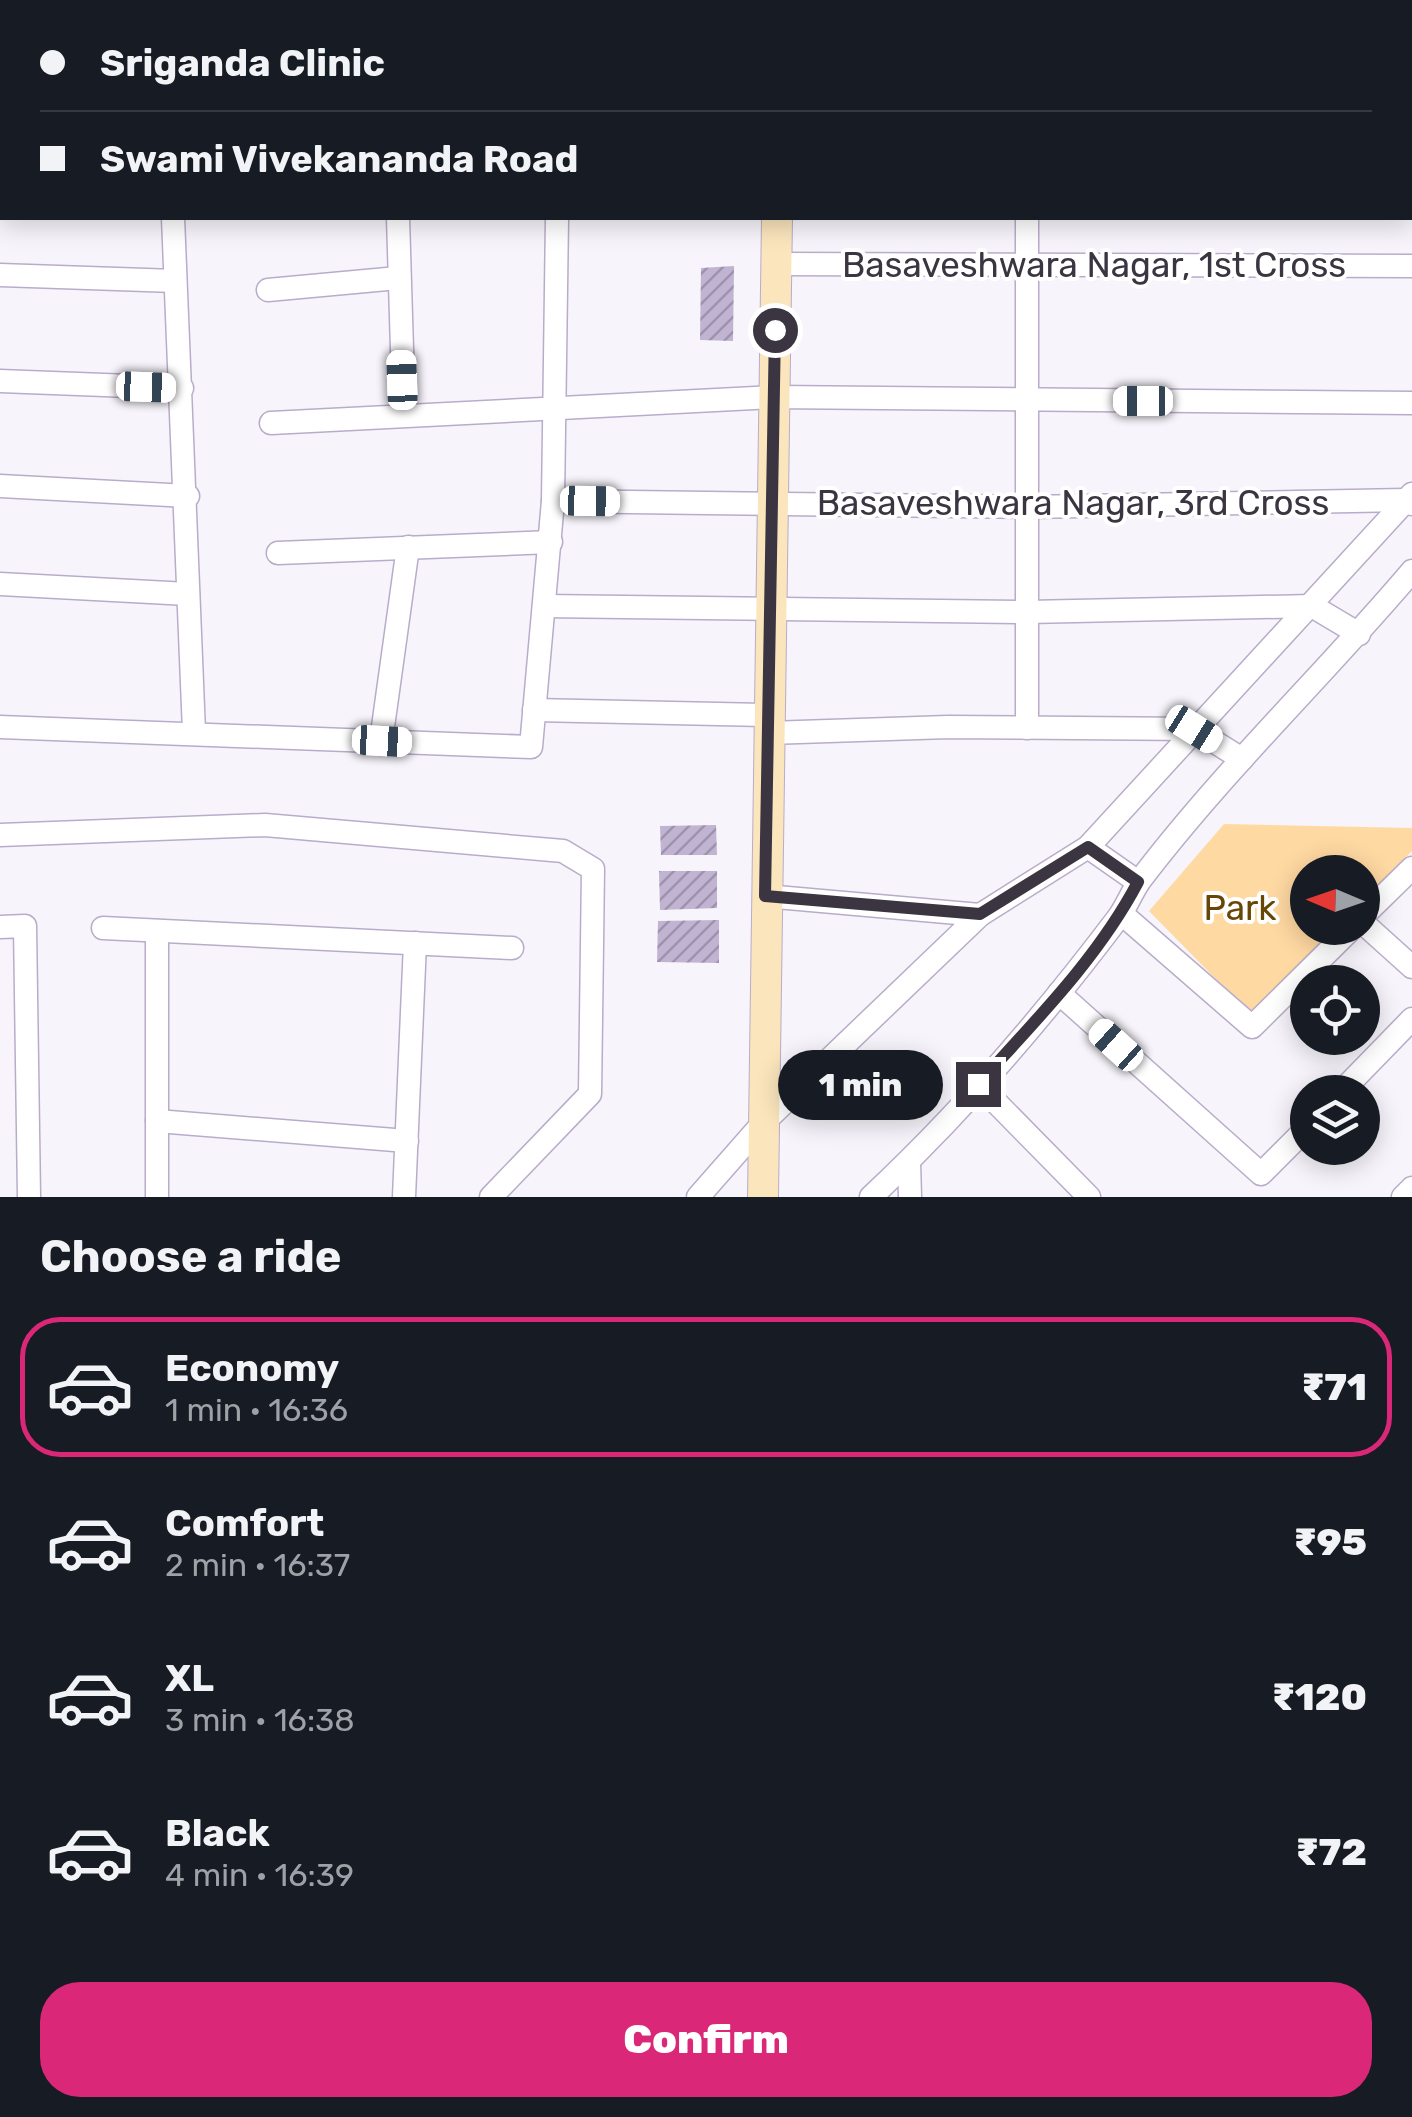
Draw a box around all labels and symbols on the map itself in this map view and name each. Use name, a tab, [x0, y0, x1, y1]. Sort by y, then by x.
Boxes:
street label: Basaveshwara Nagar, 1st Cross	[842, 244, 1346, 286]
route start	[753, 308, 798, 353]
car	[386, 349, 418, 411]
car	[115, 371, 177, 403]
car	[1113, 386, 1173, 416]
street label: Basaveshwara Nagar, 3rd Cross	[817, 482, 1329, 524]
car	[560, 485, 620, 517]
car	[1161, 700, 1227, 758]
car	[351, 724, 413, 758]
north arrow	[1290, 855, 1380, 945]
park label: Park	[1204, 887, 1276, 929]
car	[1084, 1014, 1148, 1076]
callout: 1 min	[778, 1049, 943, 1119]
route end	[956, 1062, 1001, 1107]

